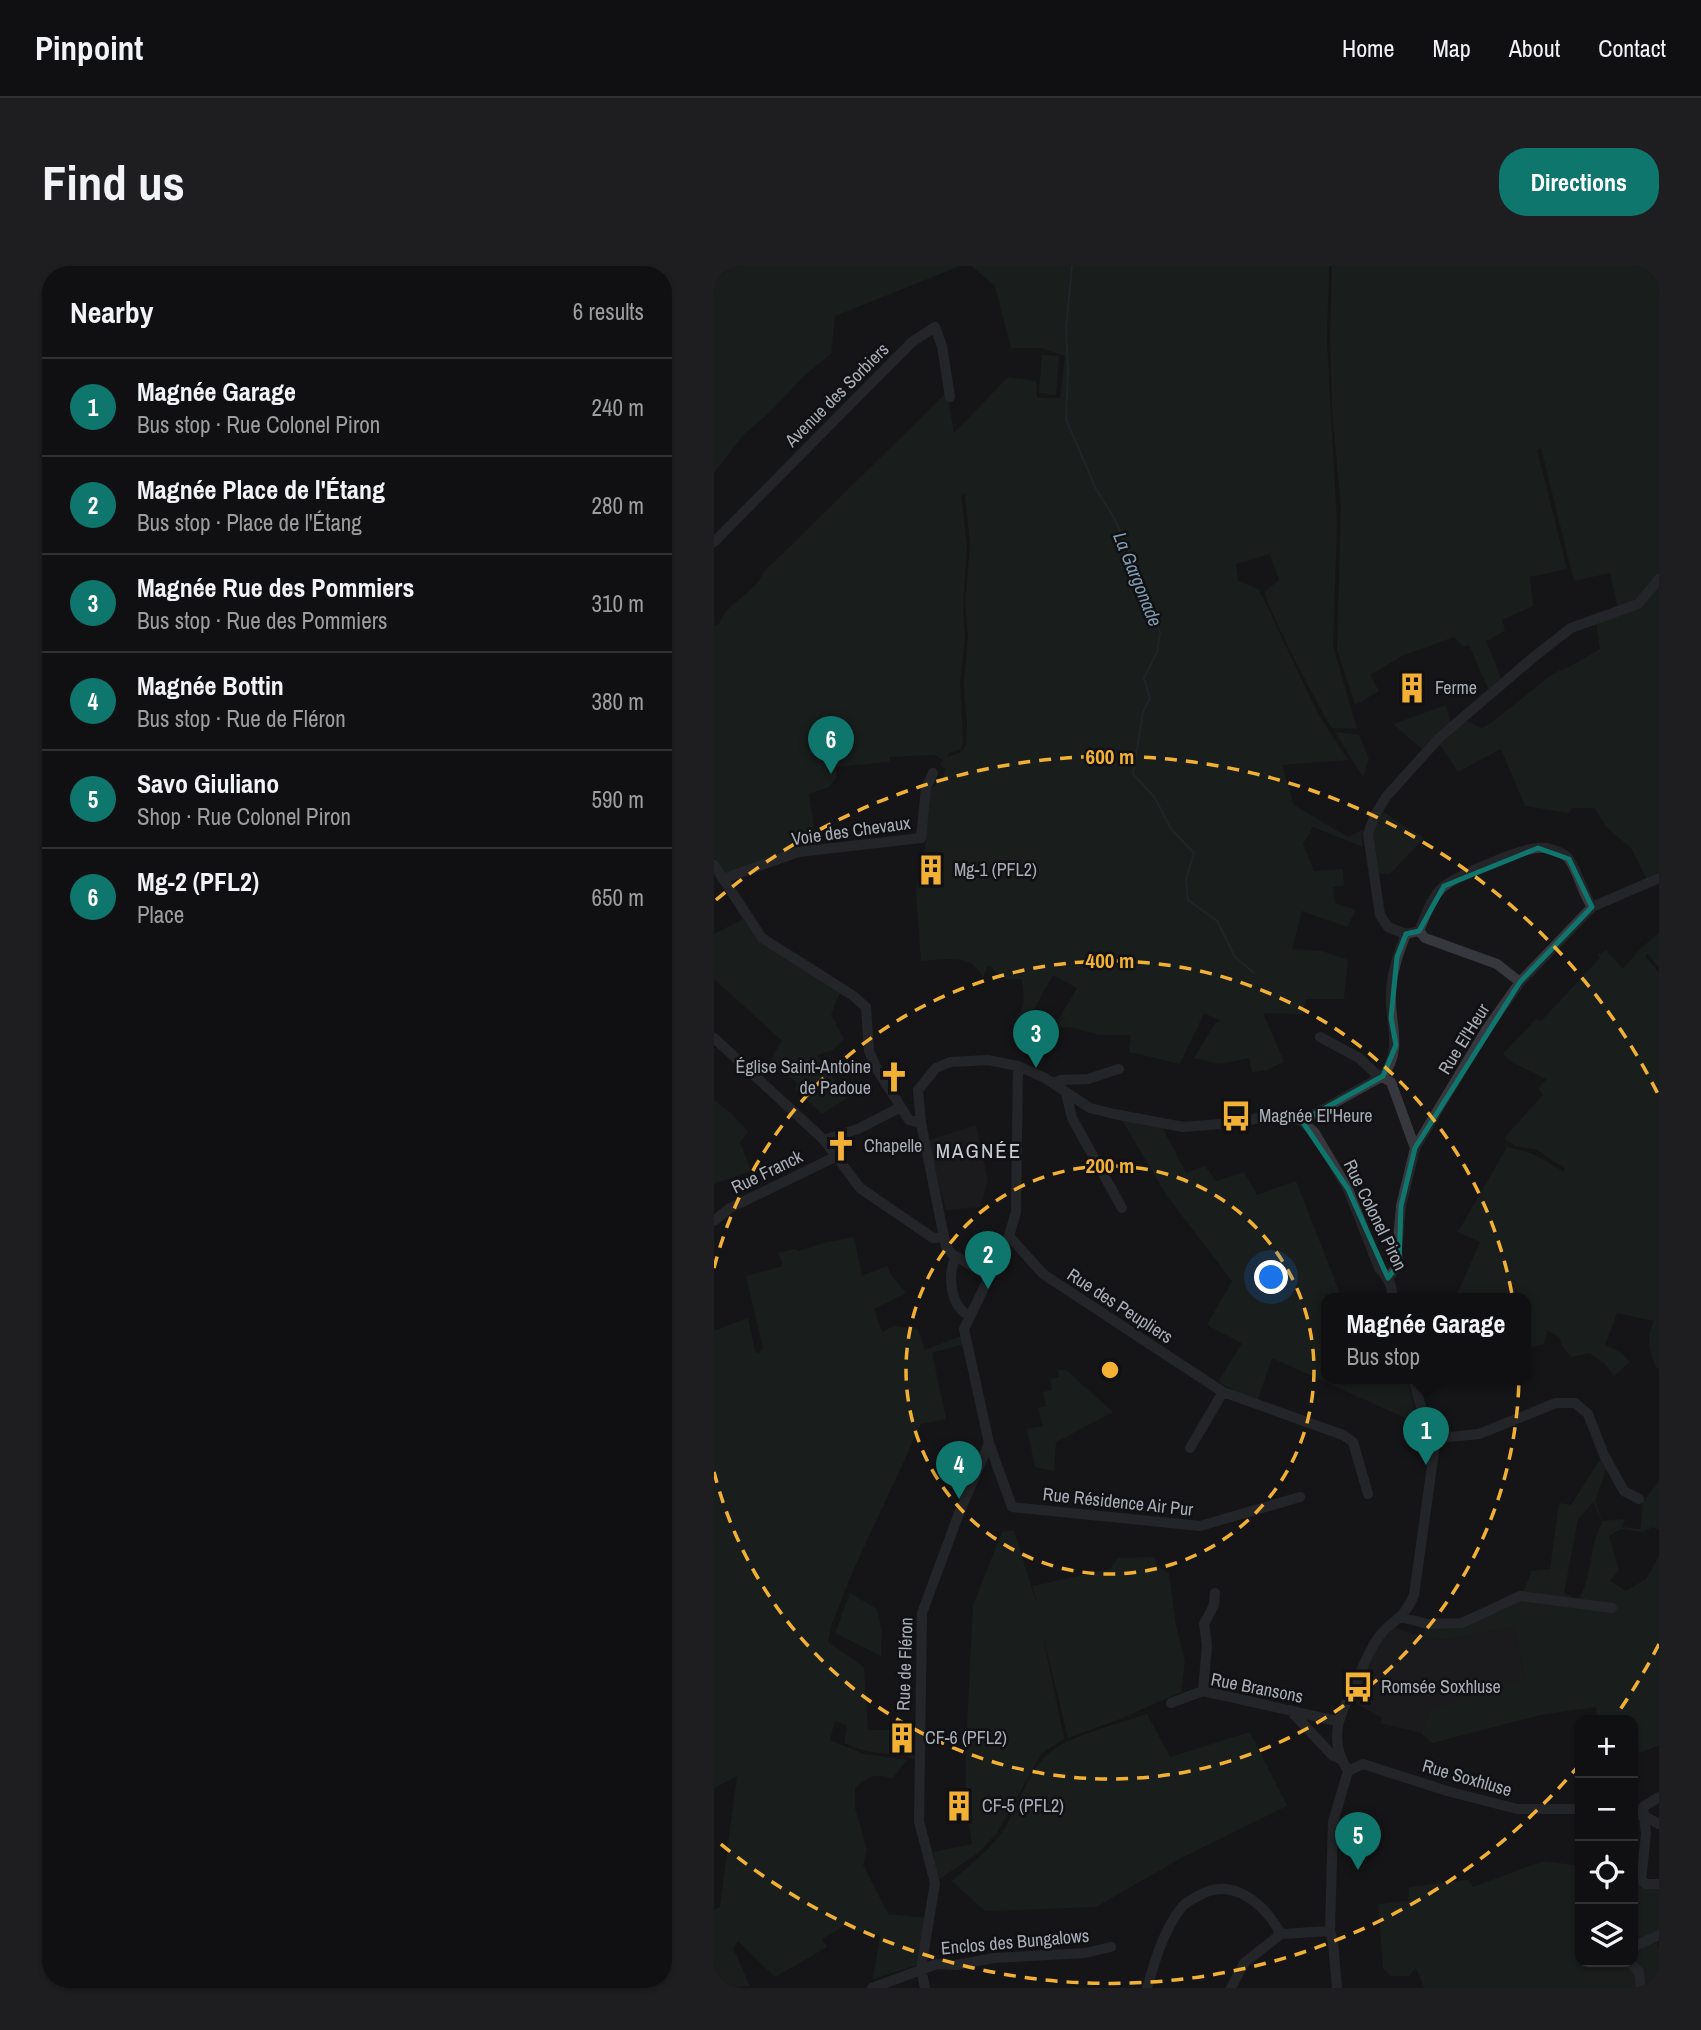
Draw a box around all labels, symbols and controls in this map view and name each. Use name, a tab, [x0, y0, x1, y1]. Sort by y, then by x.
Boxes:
text: Pinpoint	[35, 26, 143, 70]
text: Home	[1342, 32, 1394, 64]
text: Map	[1432, 32, 1471, 64]
text: About	[1509, 32, 1560, 64]
text: Contact	[1598, 32, 1666, 64]
button: Directions	[1499, 148, 1659, 216]
text: Find us	[42, 149, 185, 215]
text: Nearby	[70, 292, 153, 332]
text: 6 results	[573, 296, 644, 327]
street label: Avenue des Sorbiers	[778, 337, 894, 453]
text: Magnée Garage	[137, 374, 296, 409]
text: 1	[88, 392, 98, 423]
text: 240 m	[592, 392, 644, 423]
text: Bus stop · Rue Colonel Piron	[137, 409, 380, 440]
text: Magnée Place de l'Étang	[137, 472, 385, 507]
text: 2	[88, 490, 98, 521]
text: 280 m	[592, 490, 644, 521]
text: Bus stop · Place de l'Étang	[137, 507, 362, 538]
water label: La Gargonade	[1107, 528, 1169, 630]
text: Magnée Rue des Pommiers	[137, 570, 414, 605]
text: 3	[88, 588, 98, 619]
text: 310 m	[592, 588, 644, 619]
text: Bus stop · Rue des Pommiers	[137, 605, 388, 636]
text: Magnée Bottin	[137, 668, 284, 703]
building icon: Ferme	[1395, 671, 1429, 705]
place label: Ferme	[1435, 675, 1477, 700]
text: 4	[88, 686, 98, 717]
text: 380 m	[592, 686, 644, 717]
text: Bus stop · Rue de Fléron	[137, 703, 346, 734]
pin: 6	[808, 716, 854, 774]
text: 600 m	[1086, 742, 1134, 771]
text: Savo Giuliano	[137, 766, 279, 801]
text: 5	[88, 784, 98, 815]
text: 590 m	[592, 784, 644, 815]
text: Shop · Rue Colonel Piron	[137, 801, 351, 832]
street label: Voie des Chevaux	[790, 810, 913, 851]
building icon: Mg-1 (PFL2)	[914, 853, 948, 887]
place label: Mg-1 (PFL2)	[954, 857, 1037, 882]
text: Mg-2 (PFL2)	[137, 864, 259, 899]
text: 6	[88, 882, 98, 913]
text: 650 m	[592, 882, 644, 913]
text: Place	[137, 899, 184, 930]
text: 400 m	[1086, 946, 1134, 975]
street label: Rue El'Heur	[1432, 999, 1495, 1079]
pin: 3	[1013, 1010, 1059, 1068]
place label: Église Saint-Antoine de Padoue	[736, 1054, 871, 1100]
church icon: Église Saint-Antoine de Padoue	[877, 1060, 911, 1094]
bus stop icon: Magnée El'Heure	[1219, 1099, 1253, 1133]
place label: Magnée El'Heure	[1259, 1103, 1373, 1128]
church icon: Chapelle	[824, 1129, 858, 1163]
place label: Chapelle	[864, 1133, 922, 1158]
district label: MAGNÉE	[936, 1136, 1022, 1165]
street label: Rue Franck	[727, 1143, 807, 1200]
text: 200 m	[1086, 1151, 1134, 1180]
street label: Rue Colonel Piron	[1338, 1155, 1413, 1274]
pin: 2	[965, 1231, 1011, 1289]
your location	[1254, 1260, 1288, 1294]
street label: Rue des Peupliers	[1063, 1262, 1178, 1349]
popup	[1321, 1293, 1531, 1384]
text: Magnée Garage	[1347, 1306, 1505, 1341]
text: Bus stop	[1347, 1341, 1420, 1372]
centre of rings	[1098, 1358, 1122, 1382]
pin: 1	[1403, 1407, 1449, 1465]
pin: 4	[936, 1441, 982, 1499]
street label: Rue Résidence Air Pur	[1042, 1481, 1195, 1522]
street label: Rue de Fléron	[890, 1617, 919, 1711]
street label: Rue Bransons	[1209, 1666, 1305, 1709]
bus stop icon: Romsée Soxhluse	[1341, 1670, 1375, 1704]
place label: Romsée Soxhluse	[1381, 1674, 1501, 1699]
map controls	[1575, 1715, 1638, 1967]
button: +	[1575, 1715, 1638, 1778]
building icon: CF-6 (PFL2)	[885, 1721, 919, 1755]
place label: CF-6 (PFL2)	[925, 1725, 1007, 1750]
street label: Rue Soxhluse	[1420, 1753, 1515, 1802]
button: −	[1575, 1778, 1638, 1841]
building icon: CF-5 (PFL2)	[942, 1789, 976, 1823]
place label: CF-5 (PFL2)	[982, 1793, 1064, 1818]
pin: 5	[1335, 1812, 1381, 1870]
button: locate	[1575, 1841, 1638, 1904]
button: layers	[1575, 1904, 1638, 1967]
street label: Enclos des Bungalows	[940, 1923, 1090, 1960]

